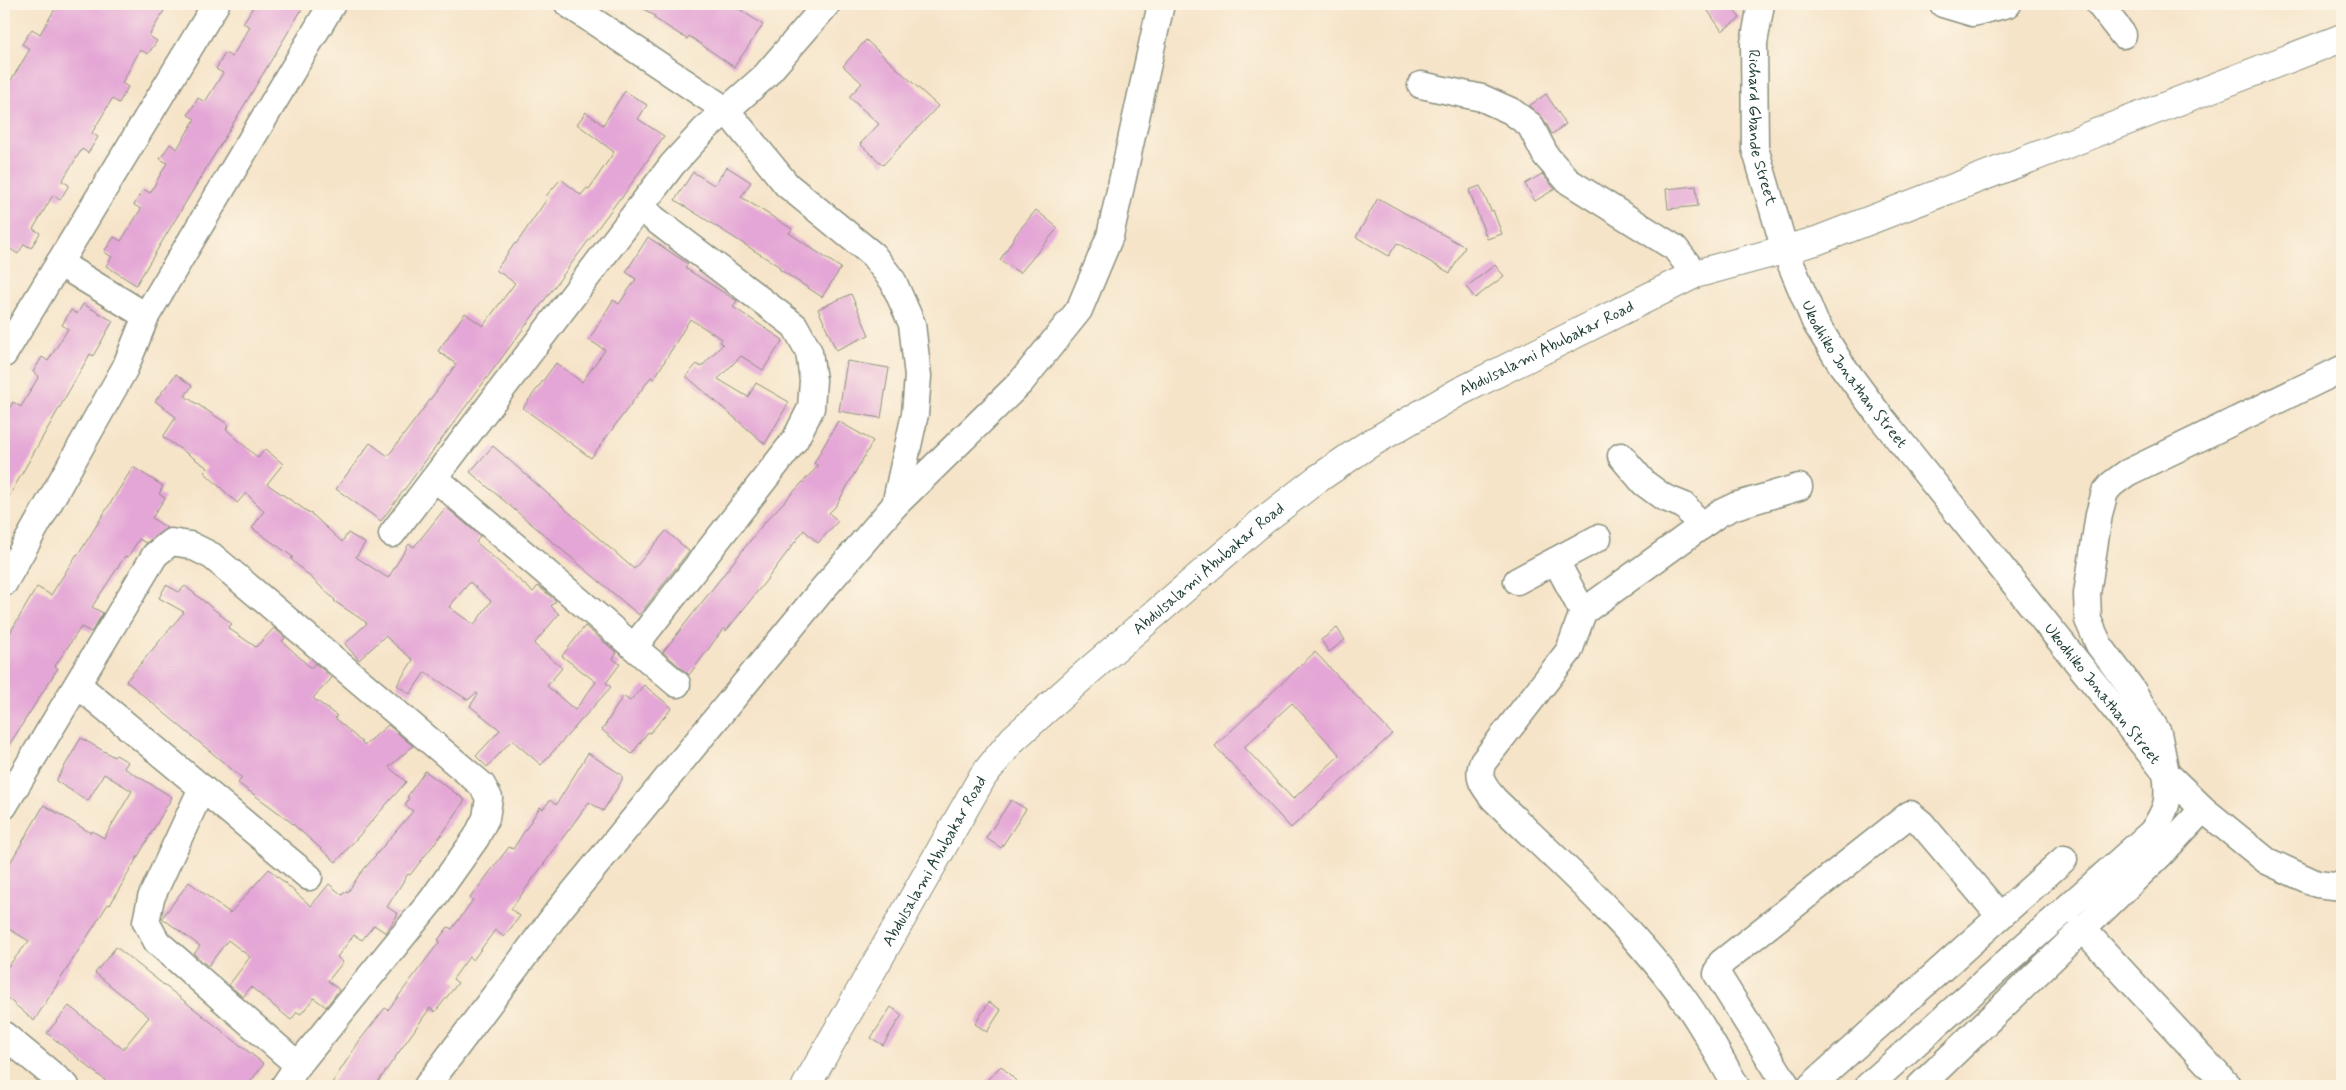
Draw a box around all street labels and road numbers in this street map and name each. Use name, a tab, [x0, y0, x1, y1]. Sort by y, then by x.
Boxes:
street label: Richard Gbande Street	[1744, 49, 1782, 208]
street label: Abdulsalami Abubakar Road	[1455, 296, 1637, 401]
street label: Ukodhiko Jonathan Street	[1797, 297, 1912, 452]
street label: Abdulsalami Abubakar Road	[1128, 498, 1289, 639]
street label: Ukodhiko Jonathan Street	[2039, 619, 2165, 769]
street label: Abdulsalami Abubakar Road	[877, 772, 991, 950]

